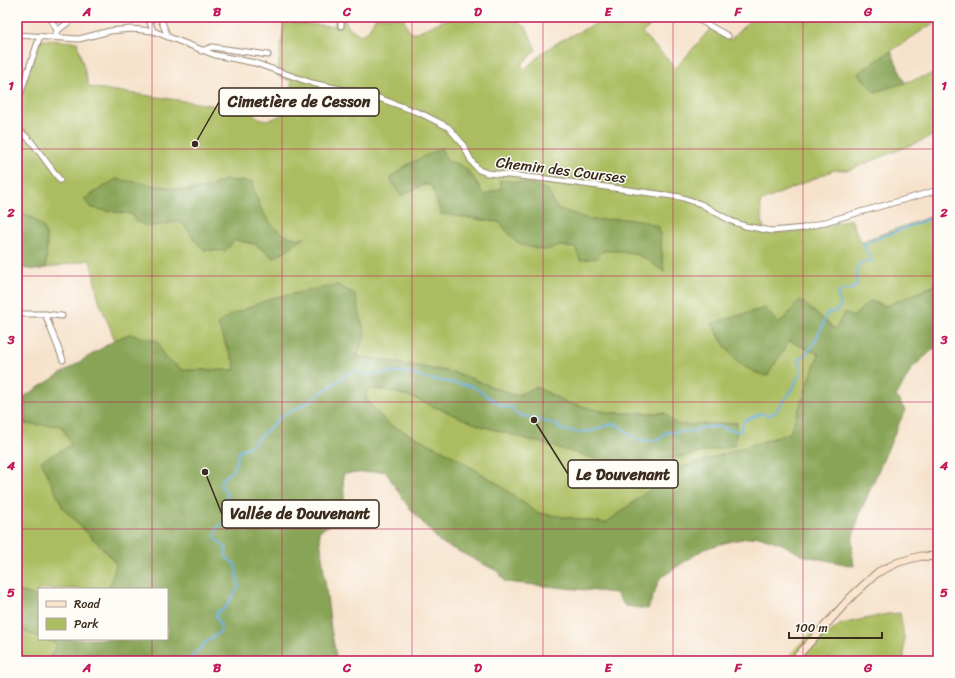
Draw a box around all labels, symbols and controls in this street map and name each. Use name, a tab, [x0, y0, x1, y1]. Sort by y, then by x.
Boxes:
text: A	[82, 0, 91, 23]
text: B	[213, 0, 222, 23]
text: C	[342, 0, 352, 23]
text: D	[474, 0, 482, 23]
text: E	[604, 0, 613, 23]
text: F	[733, 0, 742, 23]
text: G	[863, 0, 873, 23]
text: 1	[8, 74, 14, 97]
text: 1	[941, 74, 947, 97]
text: Cimetière de Cesson	[227, 87, 371, 116]
callout: Cimetière de Cesson	[219, 88, 379, 116]
street label: Chemin des Courses	[495, 149, 628, 191]
text: 2	[6, 201, 15, 224]
text: 2	[939, 201, 948, 224]
text: 3	[6, 328, 15, 351]
text: 3	[939, 328, 948, 351]
text: 4	[6, 454, 16, 477]
text: 4	[939, 454, 949, 477]
callout: Le Douvenant	[568, 460, 678, 488]
text: Le Douvenant	[576, 460, 670, 489]
text: Vallée de Douvenant	[230, 499, 370, 528]
callout: Vallée de Douvenant	[222, 500, 379, 528]
text: 5	[7, 581, 15, 604]
text: 5	[940, 581, 948, 604]
legend	[38, 588, 168, 640]
text: Road	[74, 593, 101, 615]
text: Park	[74, 613, 99, 635]
scale bar	[789, 614, 882, 640]
text: 100 m	[795, 617, 828, 639]
text: A	[82, 656, 91, 678]
text: B	[213, 656, 222, 678]
text: C	[342, 656, 352, 678]
text: D	[474, 656, 482, 678]
text: E	[604, 656, 613, 678]
text: F	[733, 656, 742, 678]
text: G	[863, 656, 873, 678]

